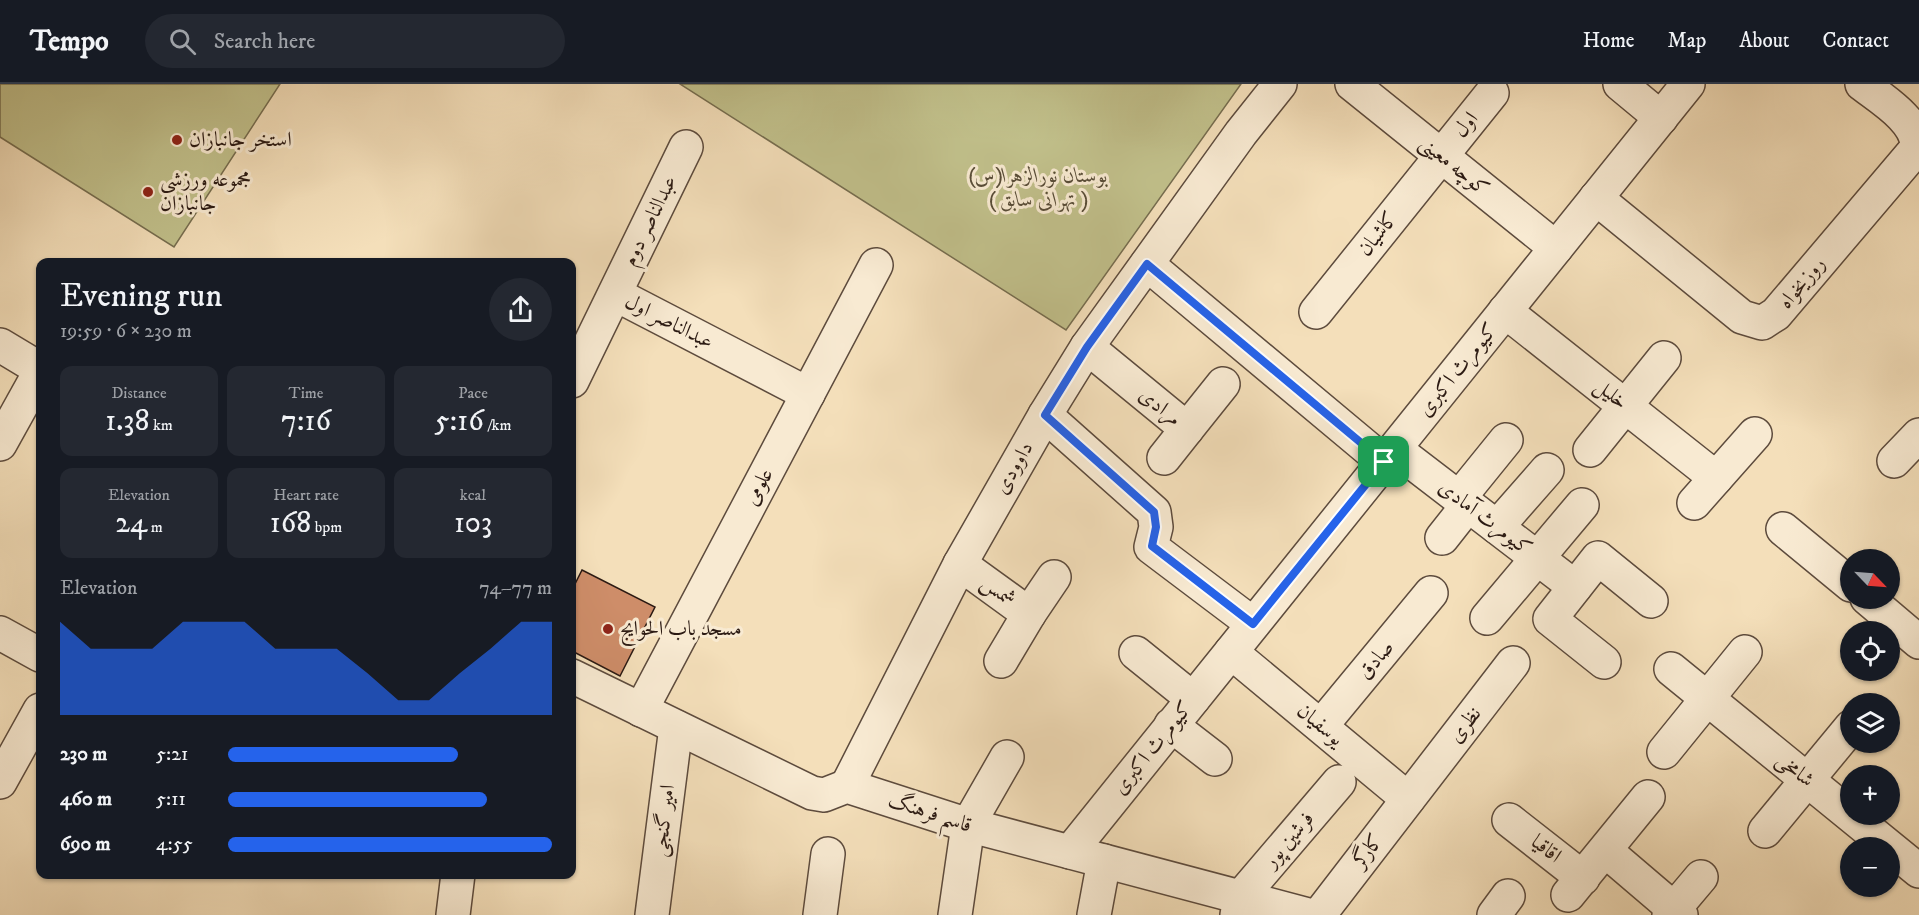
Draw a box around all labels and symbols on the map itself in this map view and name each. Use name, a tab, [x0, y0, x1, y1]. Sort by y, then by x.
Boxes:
street label: اول	[1448, 107, 1484, 143]
place label: استخر جانبازان	[189, 127, 292, 153]
street label: کوچه معینی	[1413, 130, 1494, 203]
marker: استخر جانبازان	[170, 133, 184, 147]
park label: بوستان نورالزهرا(س) ( تهرانی سابق )	[968, 163, 1108, 213]
place label: مجموعه ورزشی جانبازان	[160, 167, 251, 217]
street label: عبدالناصر دوم	[617, 171, 687, 272]
marker: مجموعه ورزشی جانبازان	[141, 185, 155, 199]
street label: کاشیان	[1352, 206, 1404, 262]
street label: روزیخواه	[1773, 252, 1831, 314]
street label: عبدالناصر اول	[620, 289, 718, 355]
street label: کیومرث اکبری	[1412, 318, 1505, 423]
street label: خلیل	[1588, 373, 1633, 416]
street label: مرادی	[1133, 382, 1187, 433]
pin	[1358, 436, 1409, 487]
street label: داوودی	[989, 437, 1039, 499]
street label: علومی	[739, 464, 779, 510]
street label: کیومرث آمادی	[1432, 474, 1538, 562]
north arrow	[1840, 549, 1900, 609]
street label: شمس	[975, 570, 1021, 612]
place label: مسجد باب الحوایج	[620, 616, 742, 646]
marker: مسجد باب الحوایج	[601, 622, 615, 636]
street label: صادق	[1352, 635, 1400, 685]
street label: کیومرث اکبری	[1107, 696, 1200, 801]
street label: یوسفیان	[1291, 698, 1349, 753]
street label: نظری	[1443, 702, 1487, 748]
street label: شامخی	[1771, 747, 1819, 793]
street label: امیر گنجی	[647, 783, 681, 859]
street label: قاسم فرهنگ	[883, 786, 975, 845]
street label: فرشین پور	[1257, 807, 1321, 876]
street label: کارگر	[1344, 828, 1389, 875]
street label: اقاقیا	[1526, 829, 1566, 869]

